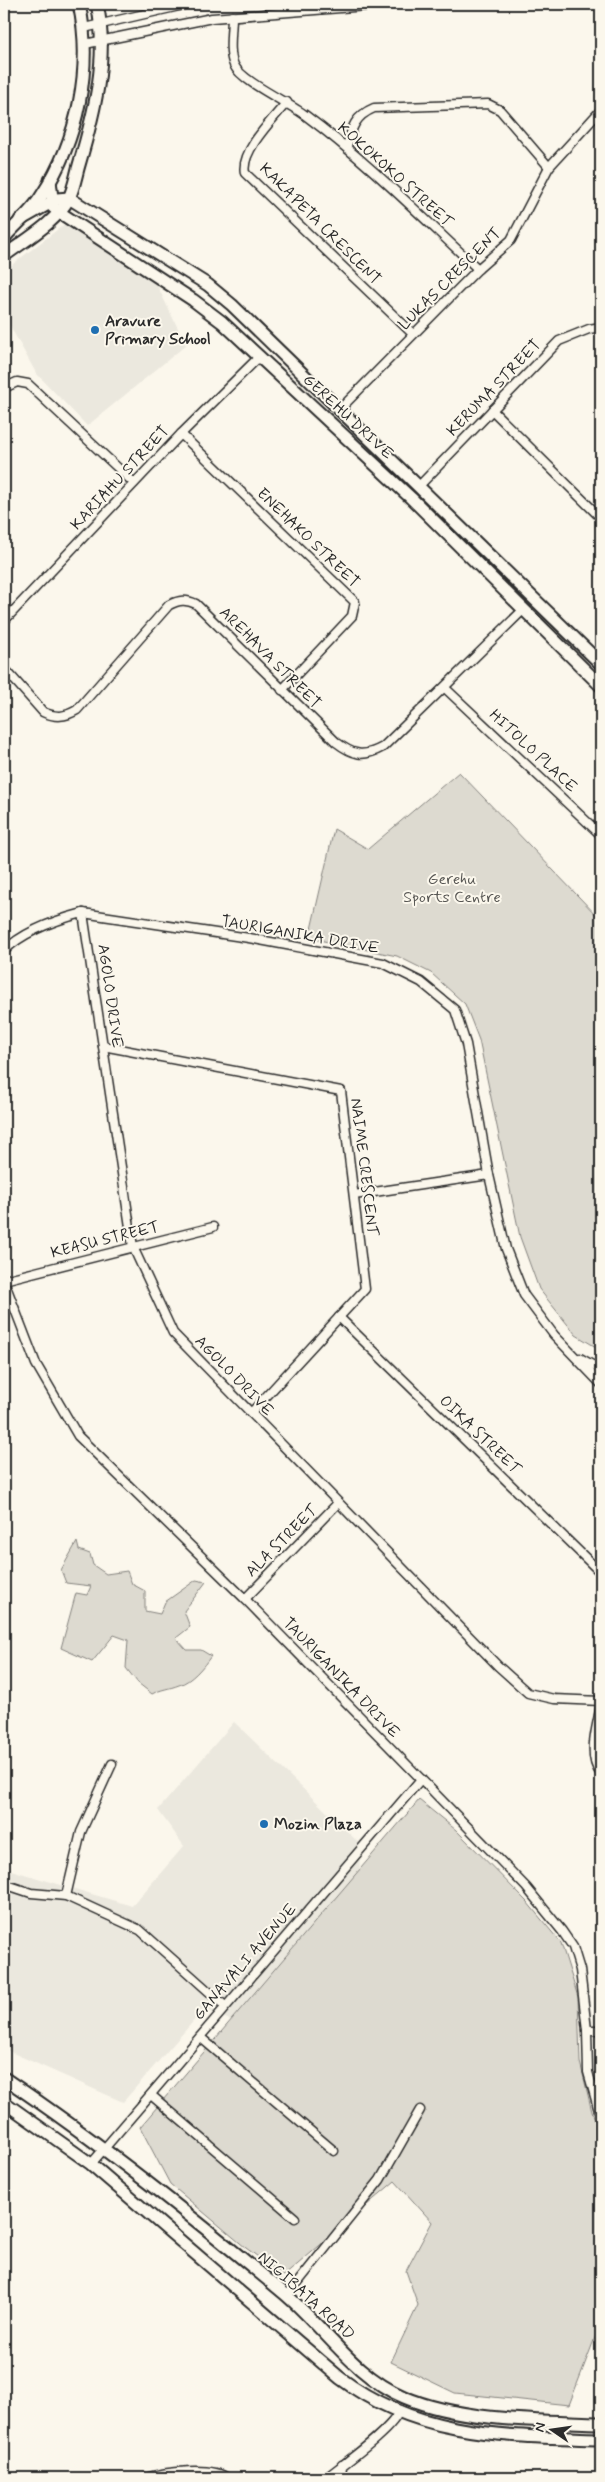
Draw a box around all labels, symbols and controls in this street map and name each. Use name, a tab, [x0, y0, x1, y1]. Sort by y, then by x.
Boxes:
street label: KOKOKOKO STREET	[333, 118, 458, 233]
street label: KAKAPETA CRESCENT	[255, 159, 385, 289]
street label: LUKAS CRESCENT	[394, 223, 506, 335]
place label: Aravure Primary School	[105, 311, 211, 350]
marker: Aravure Primary School	[89, 324, 101, 336]
street label: KERUMA STREET	[442, 335, 546, 441]
street label: GEREHU DRIVE	[298, 370, 398, 464]
street label: KARIAHU STREET	[66, 421, 174, 535]
street label: ENEHAKO STREET	[252, 483, 364, 593]
street label: AREHAVA STREET	[214, 602, 326, 714]
street label: HITOLO PLACE	[484, 705, 582, 797]
park label: Gerehu Sports Centre	[403, 869, 501, 908]
street label: TAURIGANIKA DRIVE	[219, 911, 381, 959]
street label: AGOLO DRIVE	[92, 943, 128, 1049]
street label: NAIME CRESCENT	[345, 1097, 383, 1238]
street label: KEASU STREET	[49, 1216, 161, 1264]
street label: AGOLO DRIVE	[190, 1331, 278, 1421]
street label: OIKA STREET	[435, 1391, 526, 1480]
street label: ALA STREET	[241, 1499, 324, 1582]
street label: TAURIGANIKA DRIVE	[278, 1613, 404, 1743]
place label: Mozin Plaza	[274, 1814, 362, 1835]
marker: Mozin Plaza	[258, 1818, 270, 1830]
street label: GANAVALI AVENUE	[189, 1899, 301, 2025]
street label: NIGIBATA ROAD	[253, 2247, 359, 2345]
north arrow	[528, 2404, 578, 2454]
text: N	[530, 2421, 550, 2434]

